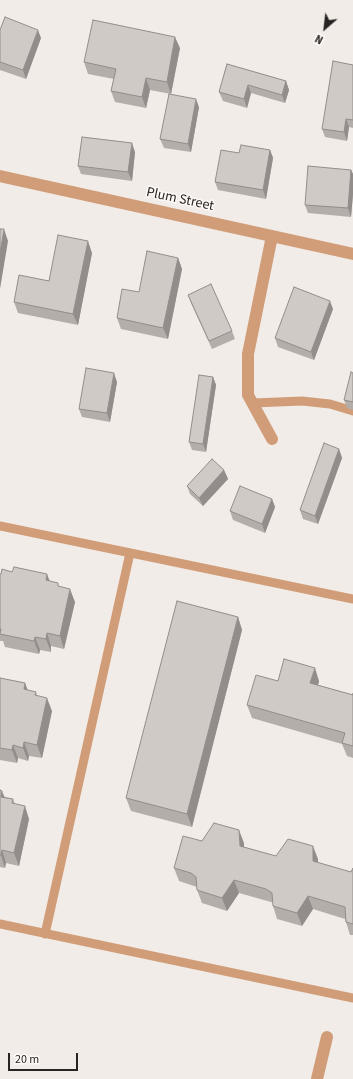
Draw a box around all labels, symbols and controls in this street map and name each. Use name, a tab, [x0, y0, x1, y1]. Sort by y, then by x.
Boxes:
north arrow	[305, 8, 345, 48]
text: N	[312, 31, 326, 47]
street label: Plum Street	[145, 185, 215, 215]
scale bar	[10, 1045, 80, 1071]
text: 20 m	[15, 1051, 39, 1068]

